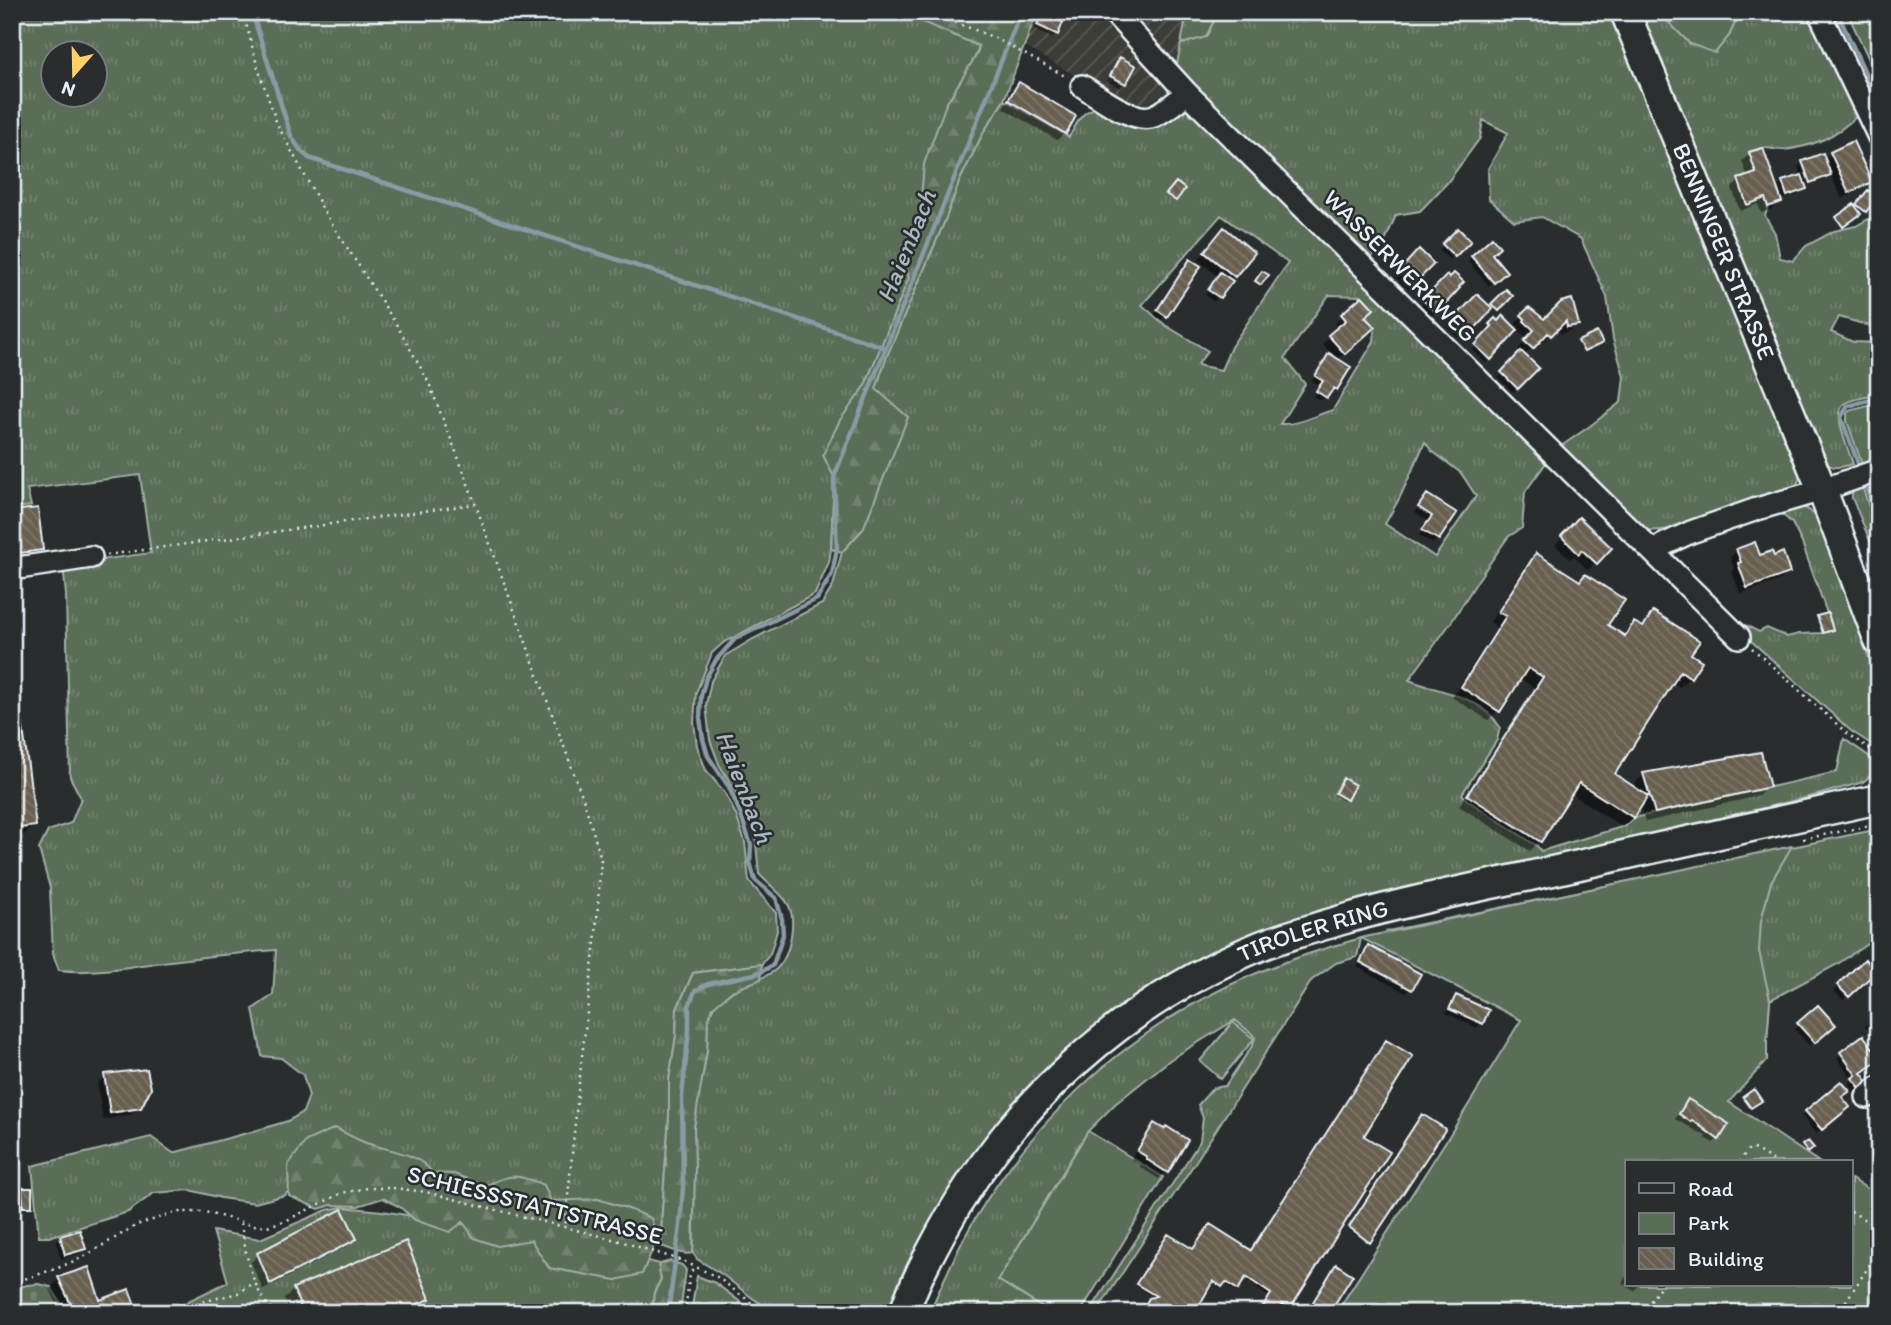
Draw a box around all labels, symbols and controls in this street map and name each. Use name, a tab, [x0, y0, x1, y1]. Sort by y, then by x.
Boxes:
north arrow	[38, 38, 108, 108]
text: N	[58, 77, 78, 103]
street label: BENNINGER STRASSE	[1667, 139, 1782, 364]
street label: WASSERWERKWEG	[1318, 183, 1483, 348]
water label: Haienbach	[869, 184, 943, 307]
water label: Haienbach	[709, 726, 782, 849]
street label: TIROLER RING	[1233, 893, 1391, 968]
street label: SCHIESSSTATTSTRASSE	[405, 1159, 666, 1250]
legend	[1625, 1160, 1853, 1286]
text: Road	[1688, 1176, 1734, 1201]
text: Park	[1688, 1210, 1730, 1235]
text: Building	[1688, 1246, 1764, 1271]

